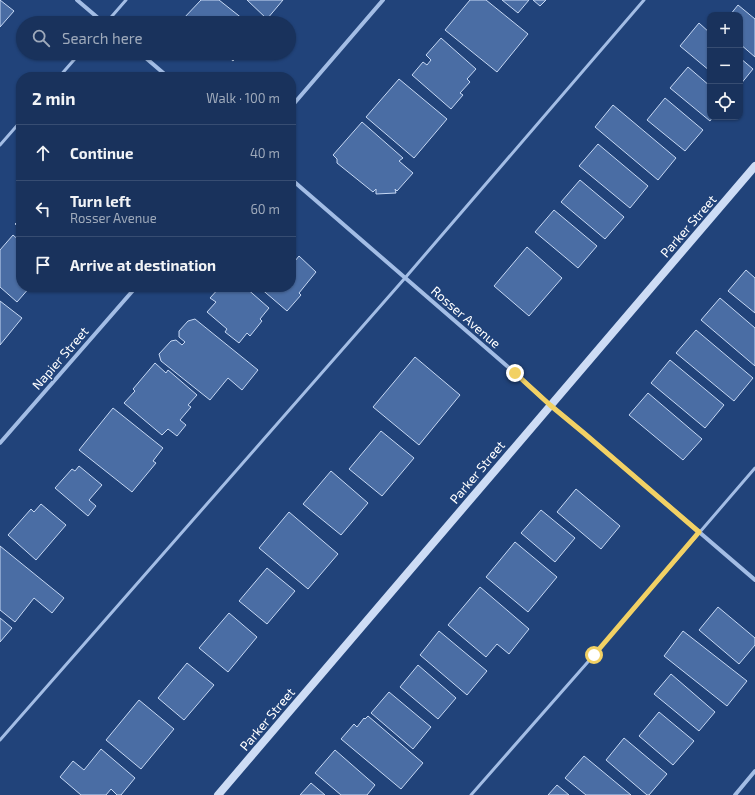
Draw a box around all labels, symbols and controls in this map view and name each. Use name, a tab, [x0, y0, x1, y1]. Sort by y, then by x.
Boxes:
map controls	[707, 12, 743, 120]
button: +	[707, 12, 743, 48]
search box	[16, 16, 296, 60]
icon: search	[30, 27, 52, 49]
text: Search here	[62, 29, 143, 47]
button: −	[707, 48, 743, 84]
button: locate	[707, 84, 743, 120]
text: 2 min	[32, 88, 75, 108]
text: Walk · 100 m	[206, 90, 280, 106]
icon: ahead	[32, 142, 54, 164]
text: Continue	[70, 144, 133, 162]
text: 40 m	[250, 145, 280, 161]
text: Turn left	[70, 192, 131, 210]
street label: Parker Street	[657, 192, 719, 260]
icon: left	[32, 198, 54, 220]
text: 60 m	[250, 201, 280, 217]
text: Rosser Avenue	[70, 210, 157, 226]
icon: arrive	[32, 254, 54, 276]
text: Arrive at destination	[70, 256, 216, 274]
street label: Rosser Avenue	[428, 283, 504, 351]
street label: Napier Street	[28, 323, 92, 393]
route end	[506, 364, 524, 382]
street label: Parker Street	[446, 437, 508, 507]
route start	[585, 646, 603, 664]
street label: Parker Street	[236, 684, 298, 754]

